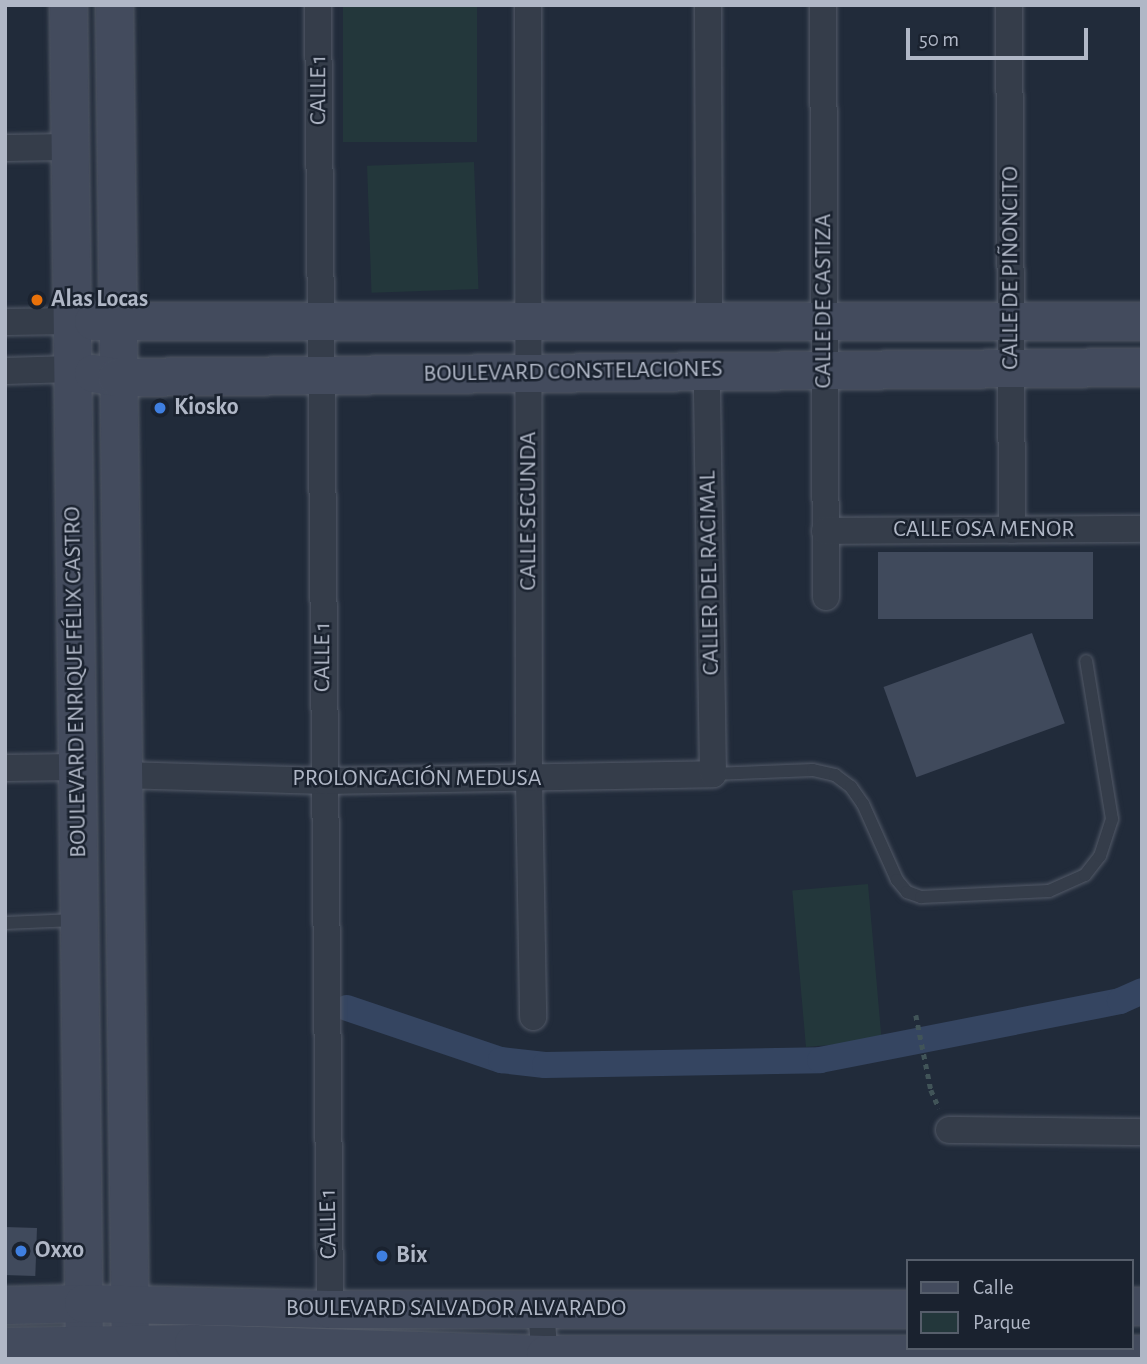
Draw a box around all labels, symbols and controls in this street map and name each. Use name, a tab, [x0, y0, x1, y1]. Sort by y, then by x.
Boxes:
scale bar	[909, 14, 1091, 58]
text: 50 m	[919, 29, 959, 50]
street label: CALLE 1	[305, 55, 333, 125]
street label: CALLE DE PIÑONCITO	[997, 166, 1025, 370]
street label: CALLE DE CASTIZA	[810, 214, 838, 388]
place label: Alas Locas	[51, 286, 148, 314]
marker: Alas Locas	[29, 292, 45, 308]
street label: BOULEVARD CONSTELACIONES	[423, 355, 723, 389]
place label: Kiosko	[174, 394, 239, 422]
marker: Kiosko	[152, 400, 168, 416]
street label: CALLE SEGUNDA	[515, 431, 543, 591]
street label: CALLER DEL RACIMAL	[694, 470, 726, 676]
street label: BOULEVARD ENRIQUE FÉLIX CASTRO	[59, 506, 93, 858]
street label: CALLE OSA MENOR	[893, 516, 1075, 544]
street label: CALLE 1	[309, 622, 337, 692]
street label: PROLONGACIÓN MEDUSA	[292, 765, 542, 793]
street label: CALLE 1	[314, 1189, 344, 1259]
place label: Oxxo	[35, 1237, 84, 1265]
place label: Bix	[396, 1242, 427, 1270]
marker: Oxxo	[13, 1243, 29, 1259]
marker: Bix	[374, 1248, 390, 1264]
legend	[906, 1259, 1133, 1350]
text: Calle	[973, 1277, 1014, 1298]
street label: BOULEVARD SALVADOR ALVARADO	[286, 1295, 626, 1323]
text: Parque	[973, 1312, 1031, 1333]

